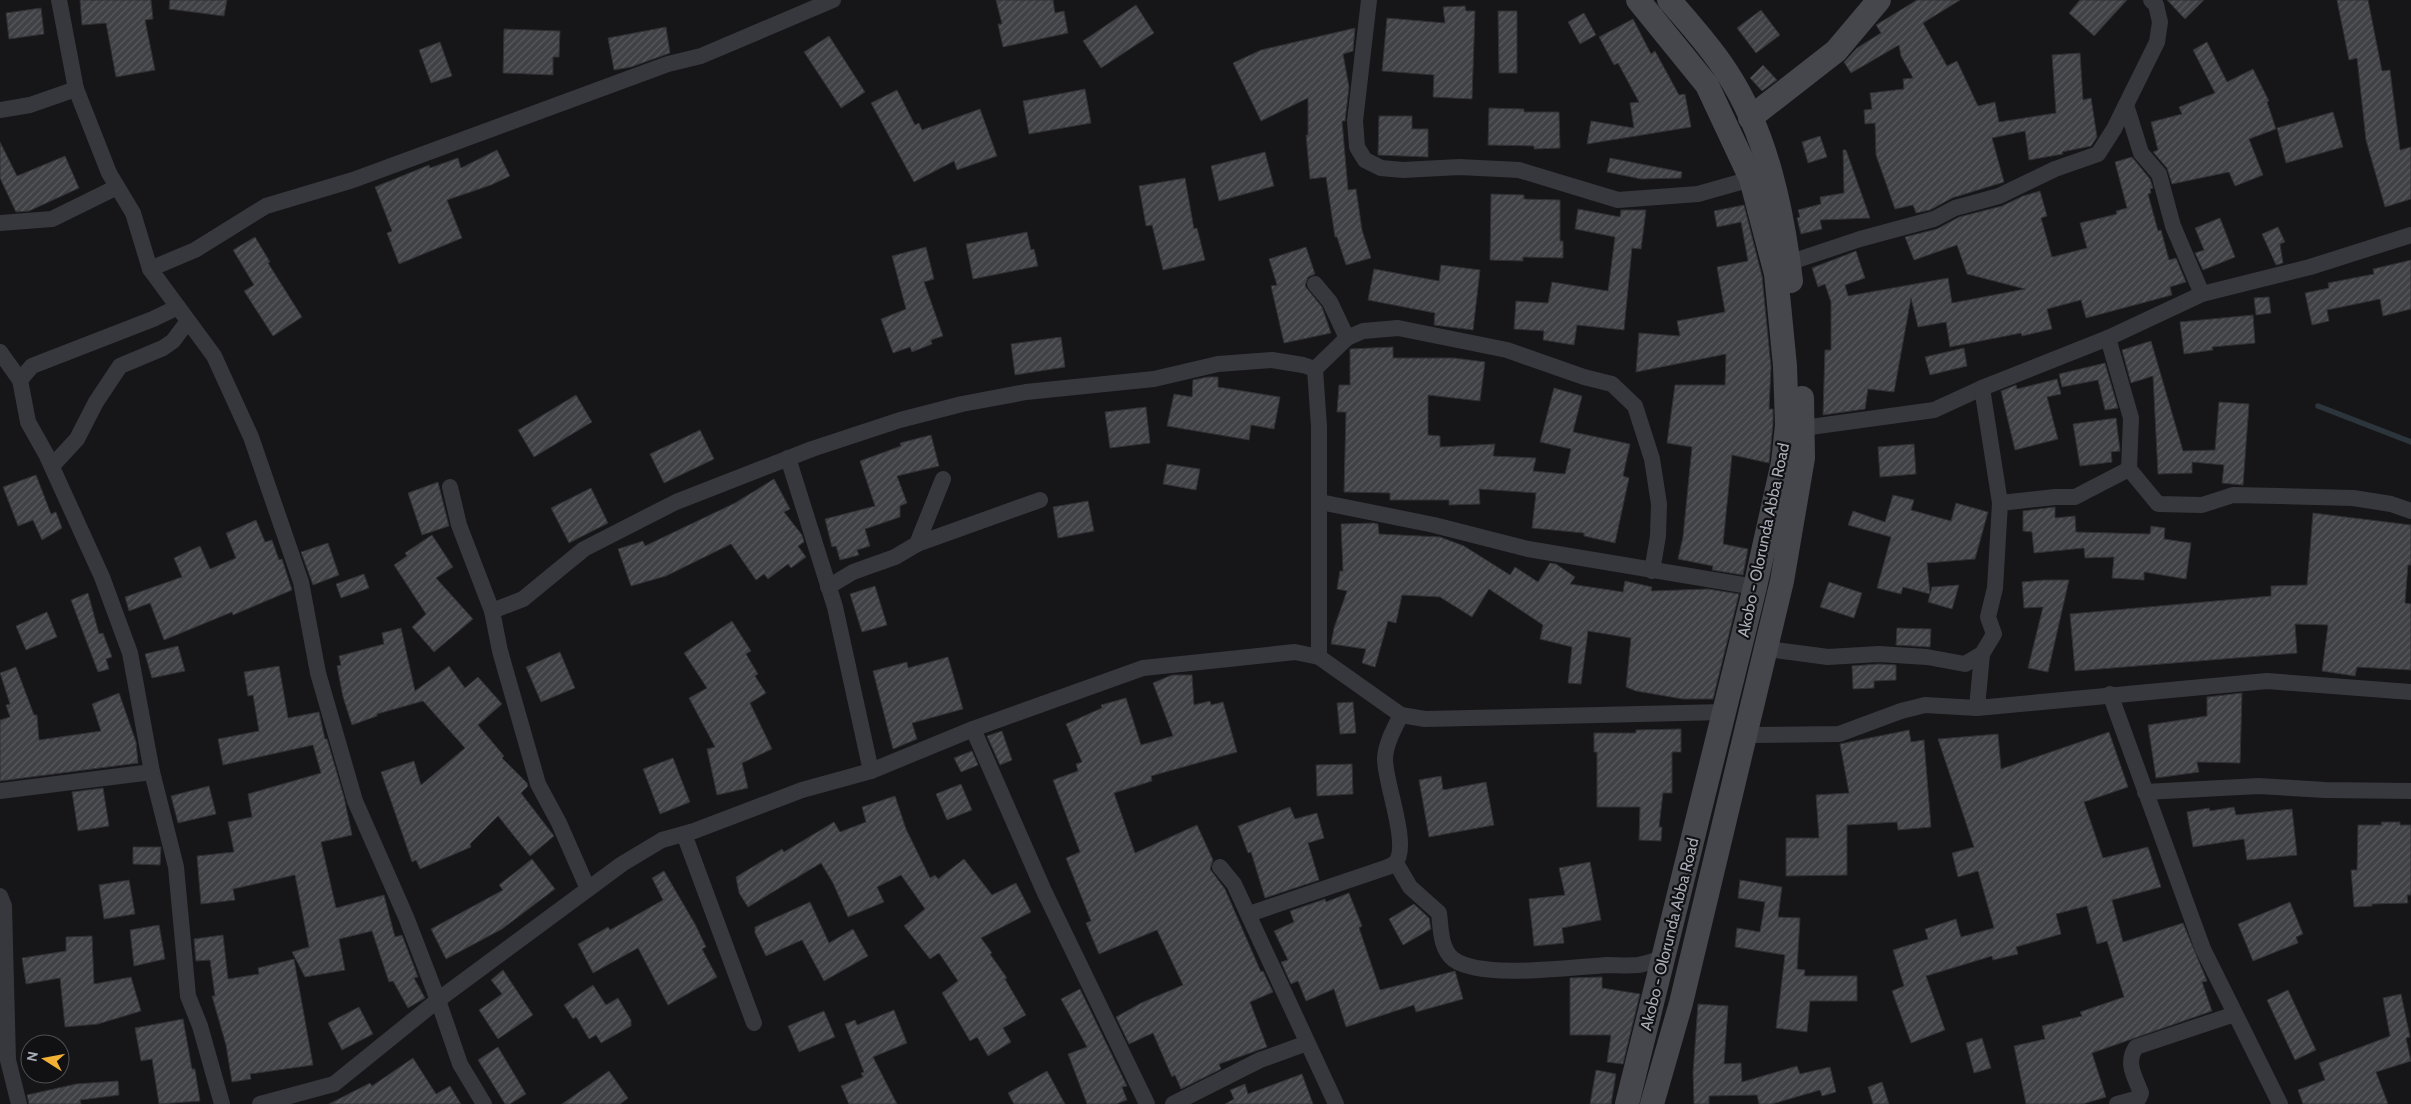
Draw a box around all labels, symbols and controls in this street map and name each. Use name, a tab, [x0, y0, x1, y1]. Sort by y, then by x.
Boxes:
street label: Akobo - Olorunda Abba Road	[1734, 441, 1793, 639]
street label: Akobo - Olorunda Abba Road	[1636, 836, 1703, 1032]
north arrow	[20, 1034, 70, 1084]
text: N	[22, 1050, 42, 1063]

